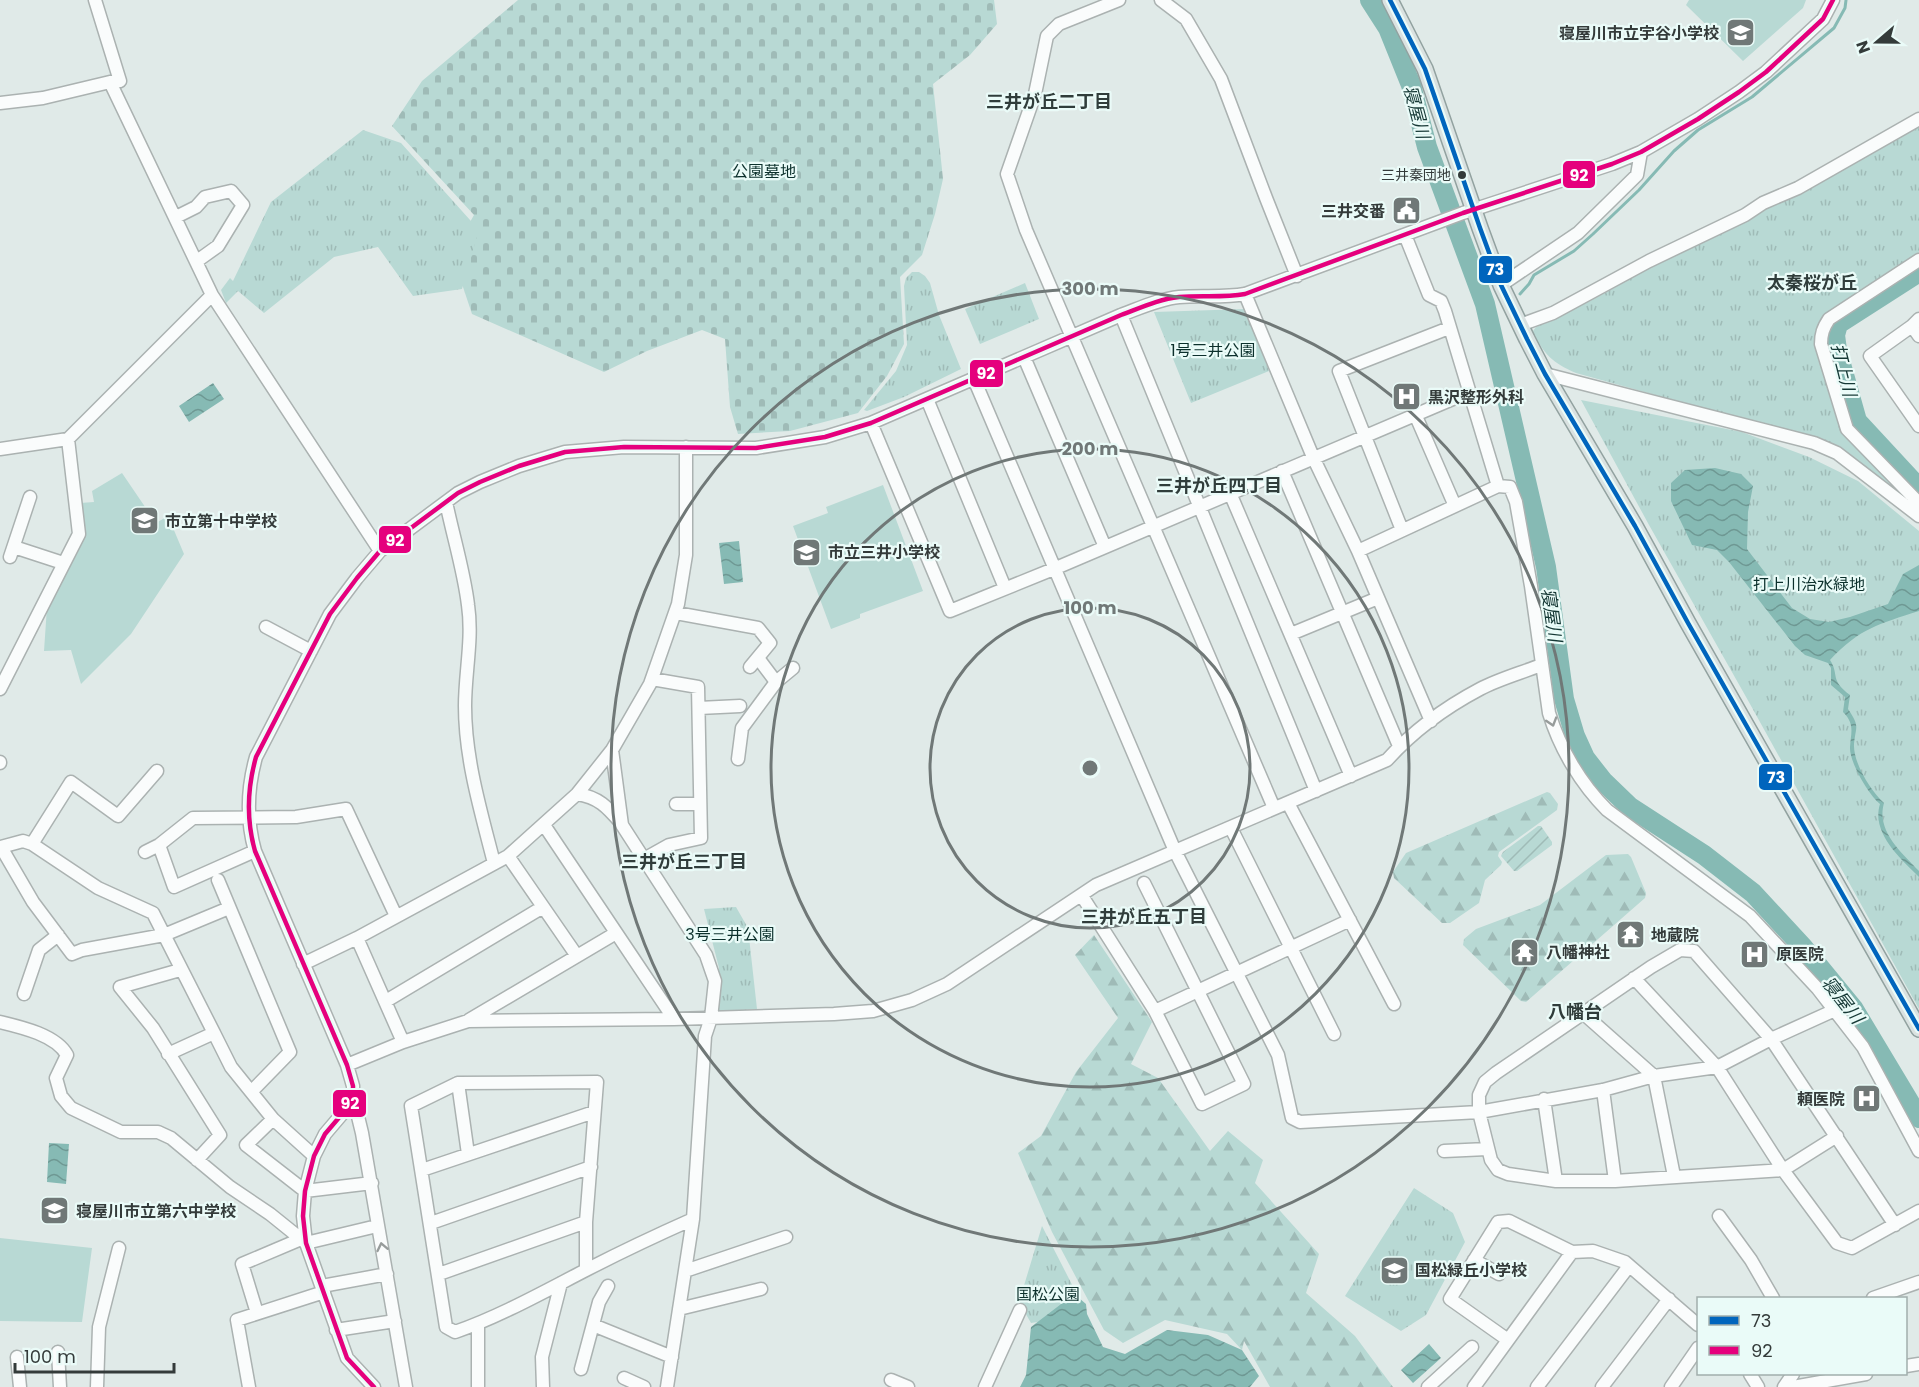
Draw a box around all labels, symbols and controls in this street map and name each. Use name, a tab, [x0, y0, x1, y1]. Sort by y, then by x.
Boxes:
north arrow	[1847, 12, 1907, 72]
school or university icon: 寝屋川市立宇谷小学校	[1724, 17, 1756, 49]
place label: 寝屋川市立宇谷小学校	[1559, 22, 1719, 45]
text: N	[1851, 37, 1876, 57]
water label: 寝屋川	[1398, 83, 1437, 143]
district label: 三井が丘二丁目	[986, 89, 1112, 114]
park label: 公園墓地	[732, 160, 796, 183]
line badge: 92	[1562, 160, 1596, 189]
text: 92	[1570, 164, 1588, 187]
place label: 三井秦団地	[1381, 165, 1451, 185]
marker: 三井秦団地	[1456, 169, 1468, 181]
public building icon: 三井交番	[1390, 195, 1422, 227]
place label: 三井交番	[1321, 200, 1385, 223]
line badge: 73	[1478, 255, 1513, 284]
text: 73	[1486, 258, 1504, 281]
district label: 太秦桜が丘	[1767, 270, 1857, 295]
text: 300 m	[1061, 276, 1119, 301]
park label: 1号三井公園	[1170, 339, 1256, 362]
water label: 打上川	[1825, 341, 1863, 401]
line badge: 92	[969, 359, 1004, 388]
text: 92	[977, 362, 995, 385]
hospital icon: 黒沢整形外科	[1391, 381, 1423, 413]
place label: 黒沢整形外科	[1428, 386, 1524, 409]
text: 200 m	[1062, 436, 1118, 461]
district label: 三井が丘四丁目	[1156, 473, 1282, 498]
school or university icon: 市立第十中学校	[128, 505, 160, 537]
place label: 市立第十中学校	[165, 510, 277, 533]
line badge: 92	[378, 525, 412, 554]
text: 92	[386, 529, 404, 552]
school or university icon: 市立三井小学校	[791, 536, 823, 568]
place label: 市立三井小学校	[828, 541, 940, 564]
park label: 打上川治水緑地	[1753, 573, 1865, 596]
water label: 寝屋川	[1536, 587, 1568, 645]
text: 100 m	[1063, 595, 1117, 620]
one-way arrow	[1545, 716, 1557, 727]
centre of rings	[1080, 758, 1100, 778]
line badge: 73	[1758, 763, 1793, 791]
text: 73	[1767, 766, 1785, 789]
district label: 三井が丘三丁目	[621, 849, 747, 874]
district label: 三井が丘五丁目	[1081, 904, 1207, 929]
temple icon: 地蔵院	[1614, 919, 1646, 951]
park label: 3号三井公園	[685, 923, 775, 946]
place label: 地蔵院	[1651, 924, 1699, 947]
temple icon: 八幡神社	[1509, 936, 1541, 968]
hospital icon: 原医院	[1739, 938, 1771, 970]
place label: 八幡神社	[1546, 941, 1610, 964]
place label: 原医院	[1776, 943, 1824, 966]
water label: 寝屋川	[1817, 971, 1871, 1031]
district label: 八幡台	[1548, 999, 1602, 1024]
hospital icon: 頼医院	[1850, 1083, 1882, 1115]
place label: 頼医院	[1797, 1088, 1845, 1111]
line badge: 92	[332, 1089, 367, 1118]
text: 92	[341, 1092, 359, 1115]
school or university icon: 寝屋川市立第六中学校	[39, 1195, 71, 1227]
place label: 寝屋川市立第六中学校	[76, 1200, 236, 1223]
one-way arrow	[376, 1242, 389, 1252]
school or university icon: 国松緑丘小学校	[1378, 1254, 1410, 1286]
place label: 国松緑丘小学校	[1415, 1259, 1527, 1282]
park label: 国松公園	[1016, 1283, 1080, 1306]
legend	[1697, 1297, 1907, 1375]
text: 73	[1751, 1308, 1771, 1333]
scale bar	[15, 1336, 174, 1374]
text: 92	[1751, 1338, 1773, 1363]
text: 100 m	[24, 1344, 76, 1369]

